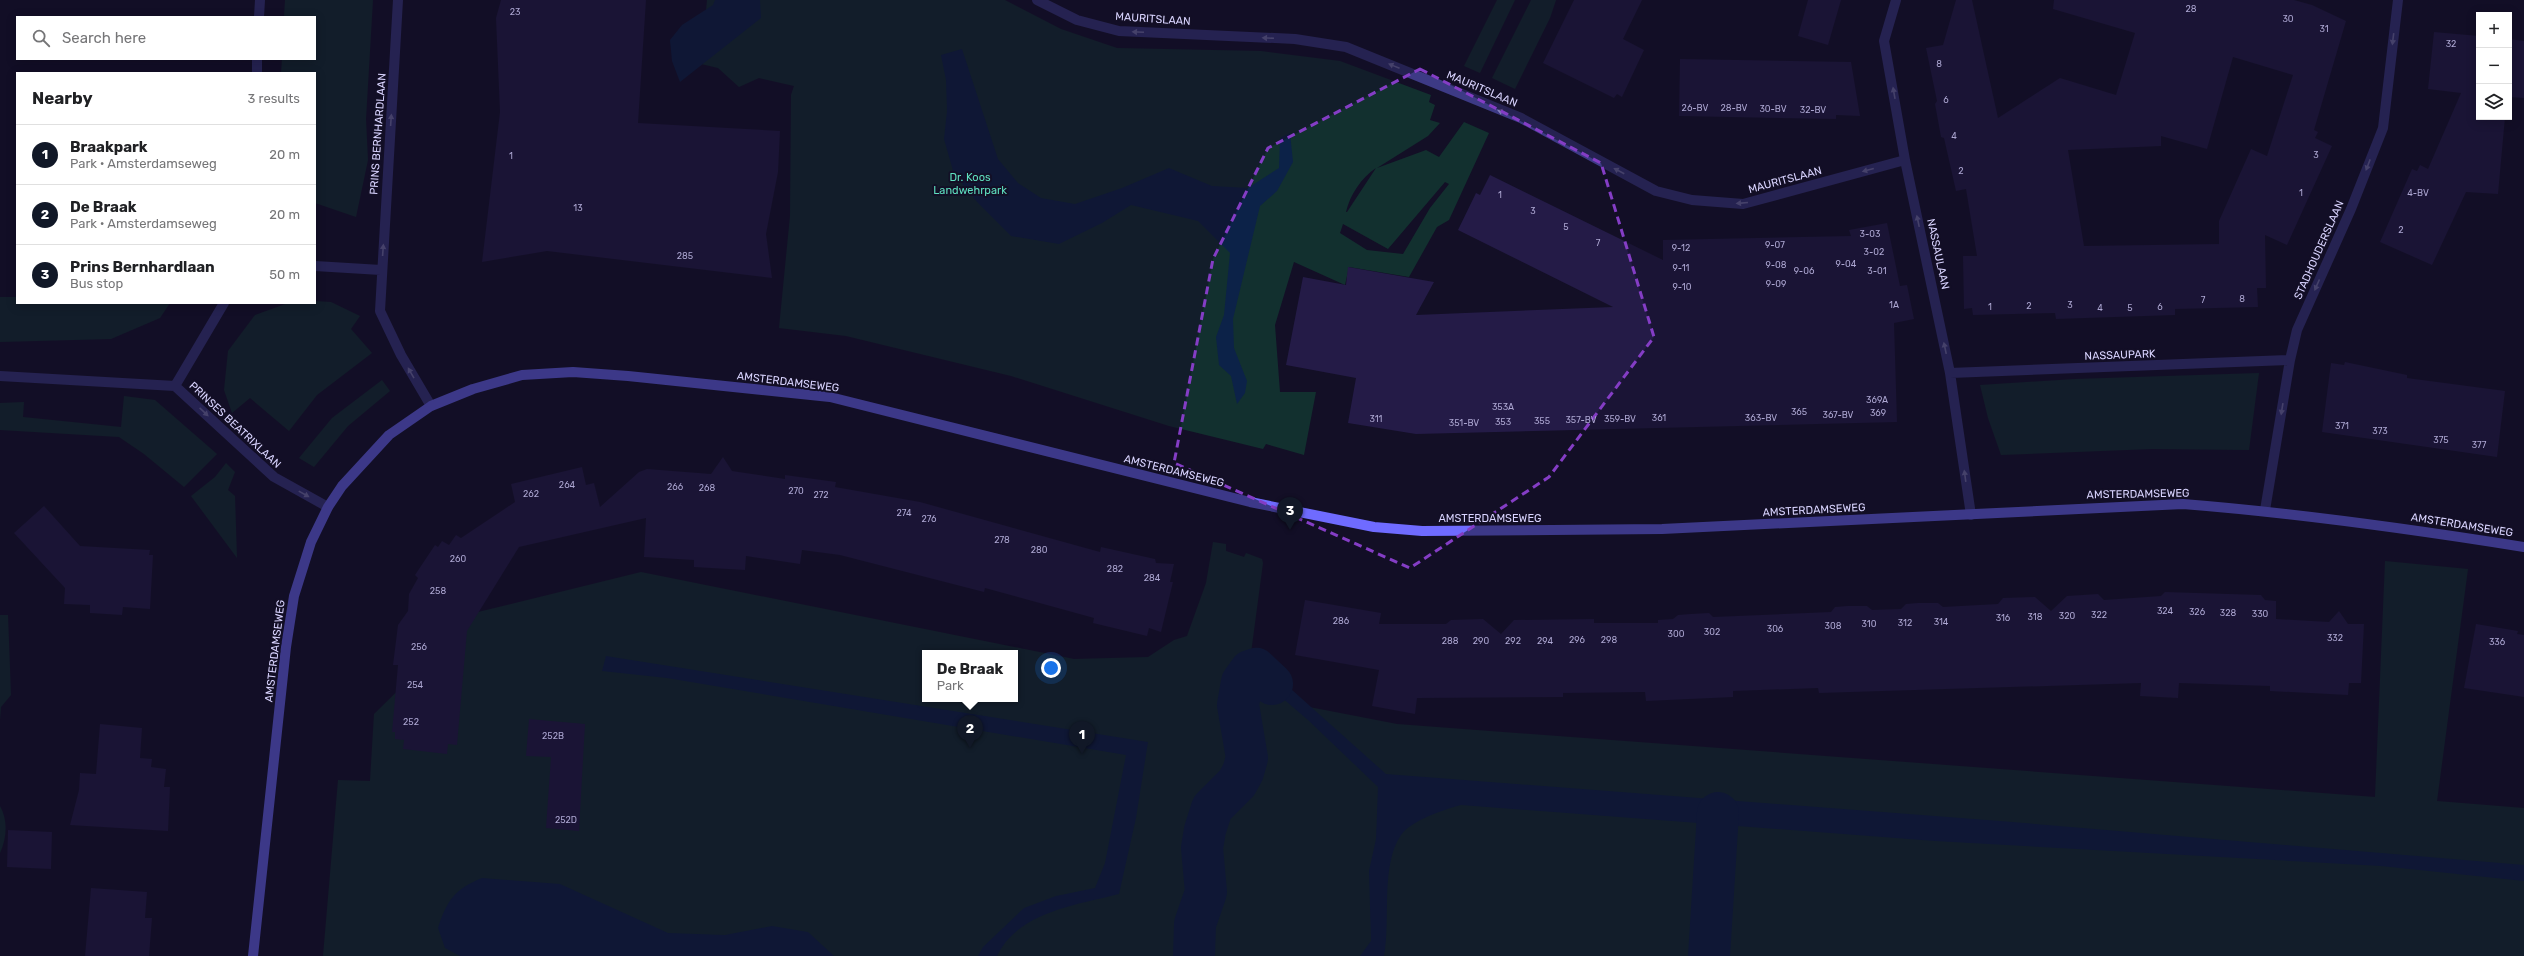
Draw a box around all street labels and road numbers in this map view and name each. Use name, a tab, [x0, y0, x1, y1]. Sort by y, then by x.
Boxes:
street label: MAURITSLAAN	[1115, 10, 1191, 28]
street label: MAURITSLAAN	[1445, 68, 1519, 110]
street label: PRINS BERNHARDLAAN	[367, 73, 389, 195]
street label: MAURITSLAAN	[1747, 164, 1823, 196]
street label: STADHOUDERSLAAN	[2291, 198, 2347, 302]
street label: NASSAULAAN	[1924, 217, 1952, 291]
street label: NASSAUPARK	[2084, 347, 2156, 363]
street label: AMSTERDAMSEWEG	[736, 369, 840, 395]
street label: PRINSES BEATRIXLAAN	[186, 379, 284, 471]
street label: AMSTERDAMSEWEG	[1122, 452, 1226, 490]
street label: AMSTERDAMSEWEG	[2086, 487, 2190, 501]
street label: AMSTERDAMSEWEG	[1762, 501, 1866, 519]
street label: AMSTERDAMSEWEG	[2410, 511, 2514, 539]
street label: AMSTERDAMSEWEG	[1438, 512, 1542, 525]
street label: AMSTERDAMSEWEG	[262, 599, 288, 703]

